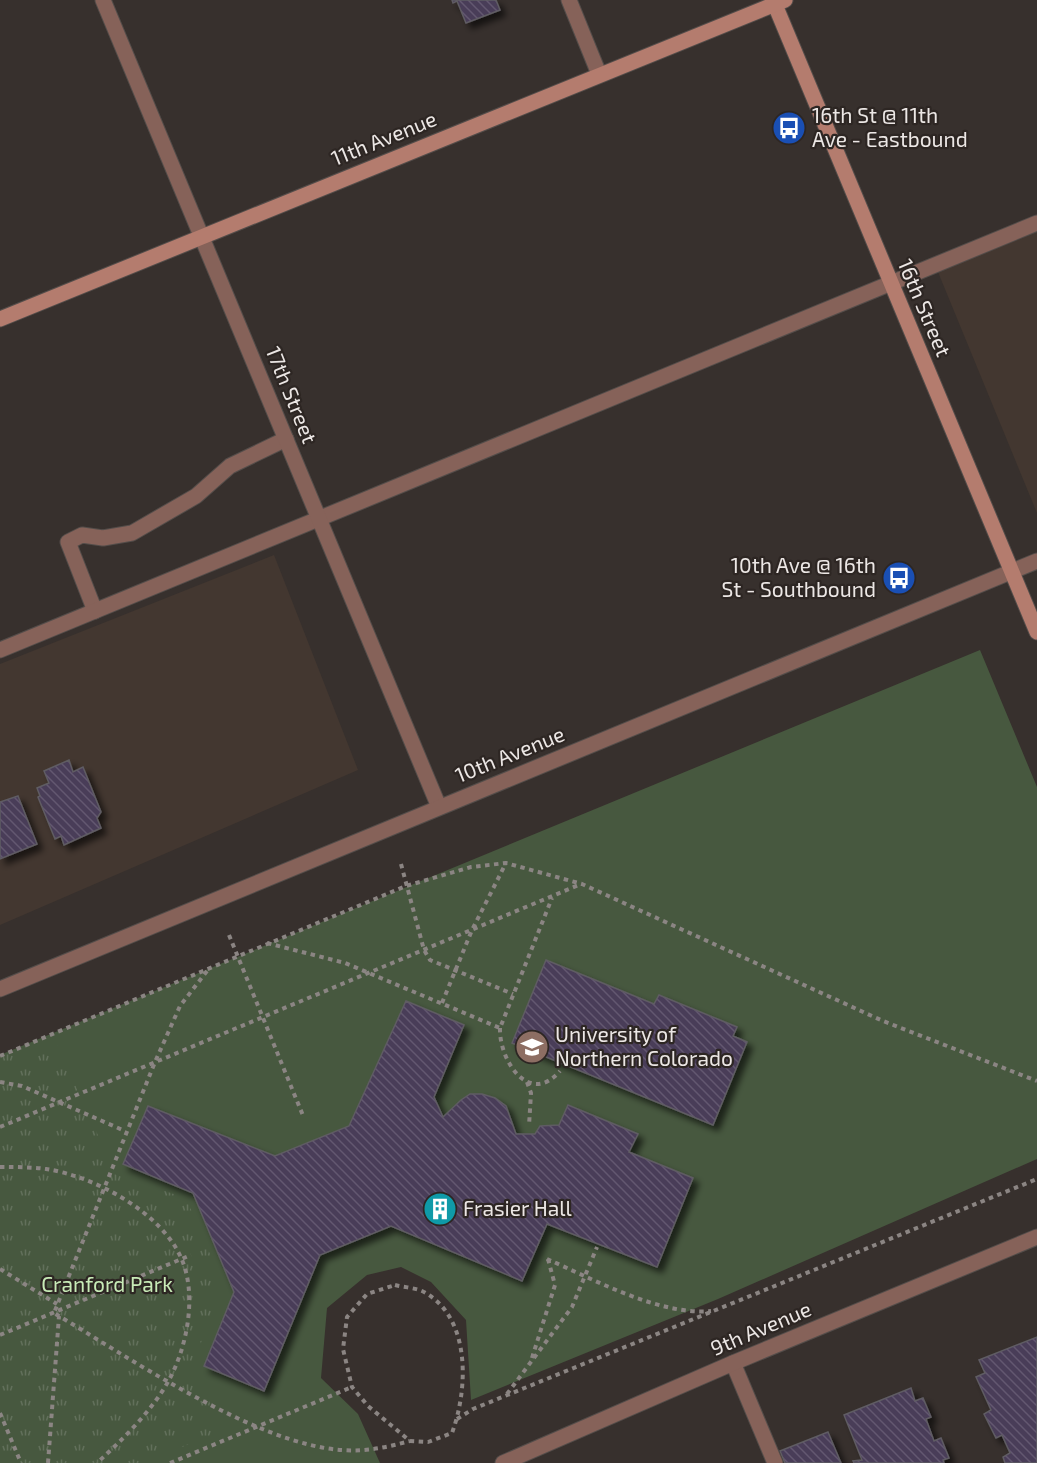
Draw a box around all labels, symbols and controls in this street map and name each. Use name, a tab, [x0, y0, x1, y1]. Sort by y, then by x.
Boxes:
place label: 16th St @ 11th Ave - Eastbound	[812, 102, 968, 151]
street label: 11th Avenue	[327, 105, 440, 170]
bus stop icon: 16th St @ 11th Ave - Eastbound	[771, 110, 807, 146]
street label: 16th Street	[894, 255, 957, 360]
street label: 17th Street	[262, 342, 323, 447]
place label: 10th Ave @ 16th St - Southbound	[722, 552, 876, 601]
bus stop icon: 10th Ave @ 16th St - Southbound	[881, 560, 917, 596]
street label: 10th Avenue	[451, 720, 568, 787]
place label: University of Northern Colorado	[555, 1021, 733, 1070]
school or university icon: University of Northern Colorado	[514, 1029, 550, 1065]
building icon: Frasier Hall	[422, 1191, 458, 1227]
place label: Frasier Hall	[463, 1195, 573, 1220]
park label: Cranford Park	[41, 1271, 173, 1296]
street label: 9th Avenue	[706, 1295, 814, 1360]

